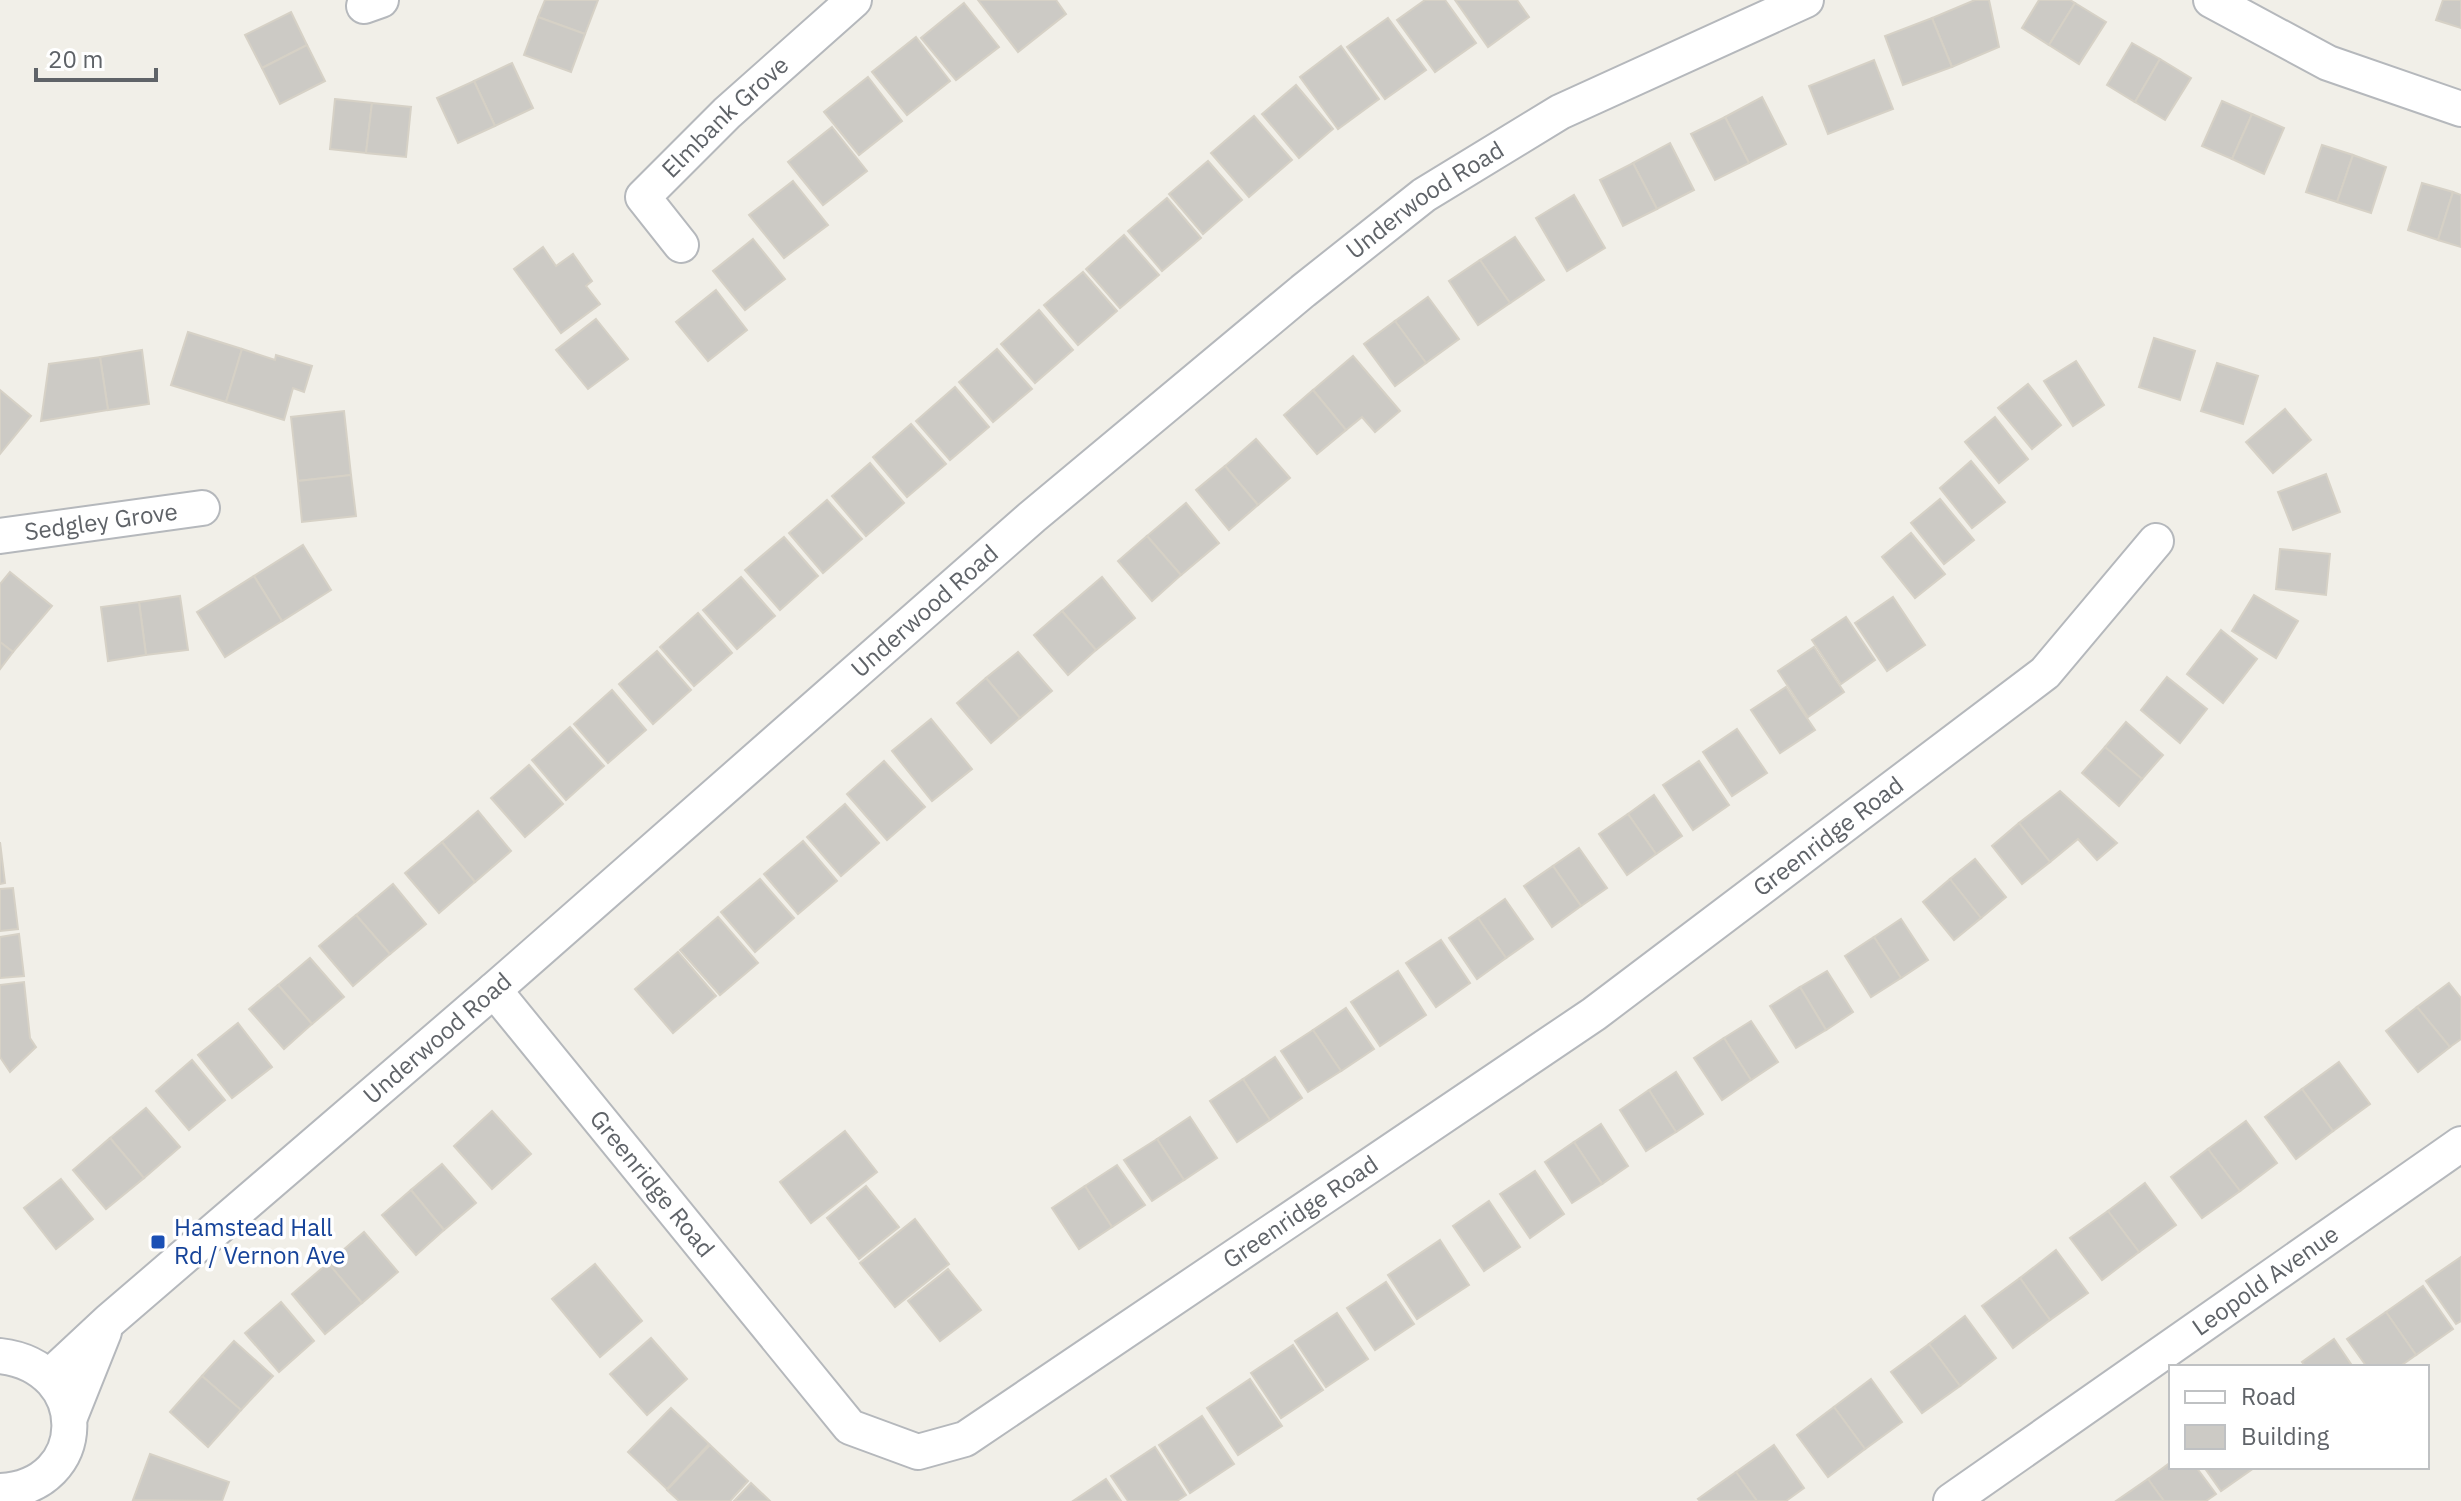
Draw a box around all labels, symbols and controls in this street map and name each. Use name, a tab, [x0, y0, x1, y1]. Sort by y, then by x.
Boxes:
scale bar	[36, 32, 156, 82]
text: 20 m	[48, 43, 103, 75]
street label: Elmbank Grove	[654, 49, 795, 184]
street label: Underwood Road	[1339, 133, 1509, 266]
street label: Sedgley Grove	[22, 495, 180, 547]
street label: Underwood Road	[844, 537, 1005, 684]
street label: Greenridge Road	[1746, 769, 1910, 903]
street label: Underwood Road	[356, 965, 518, 1110]
street label: Greenridge Road	[583, 1103, 722, 1263]
street label: Greenridge Road	[1216, 1148, 1384, 1275]
place label: Hamstead Hall Rd / Vernon Ave	[174, 1211, 345, 1271]
street label: Leopold Avenue	[2185, 1218, 2345, 1342]
marker: Hamstead Hall Rd / Vernon Ave	[149, 1233, 167, 1251]
legend	[2169, 1365, 2429, 1469]
text: Road	[2241, 1380, 2296, 1412]
text: Building	[2241, 1420, 2329, 1452]

